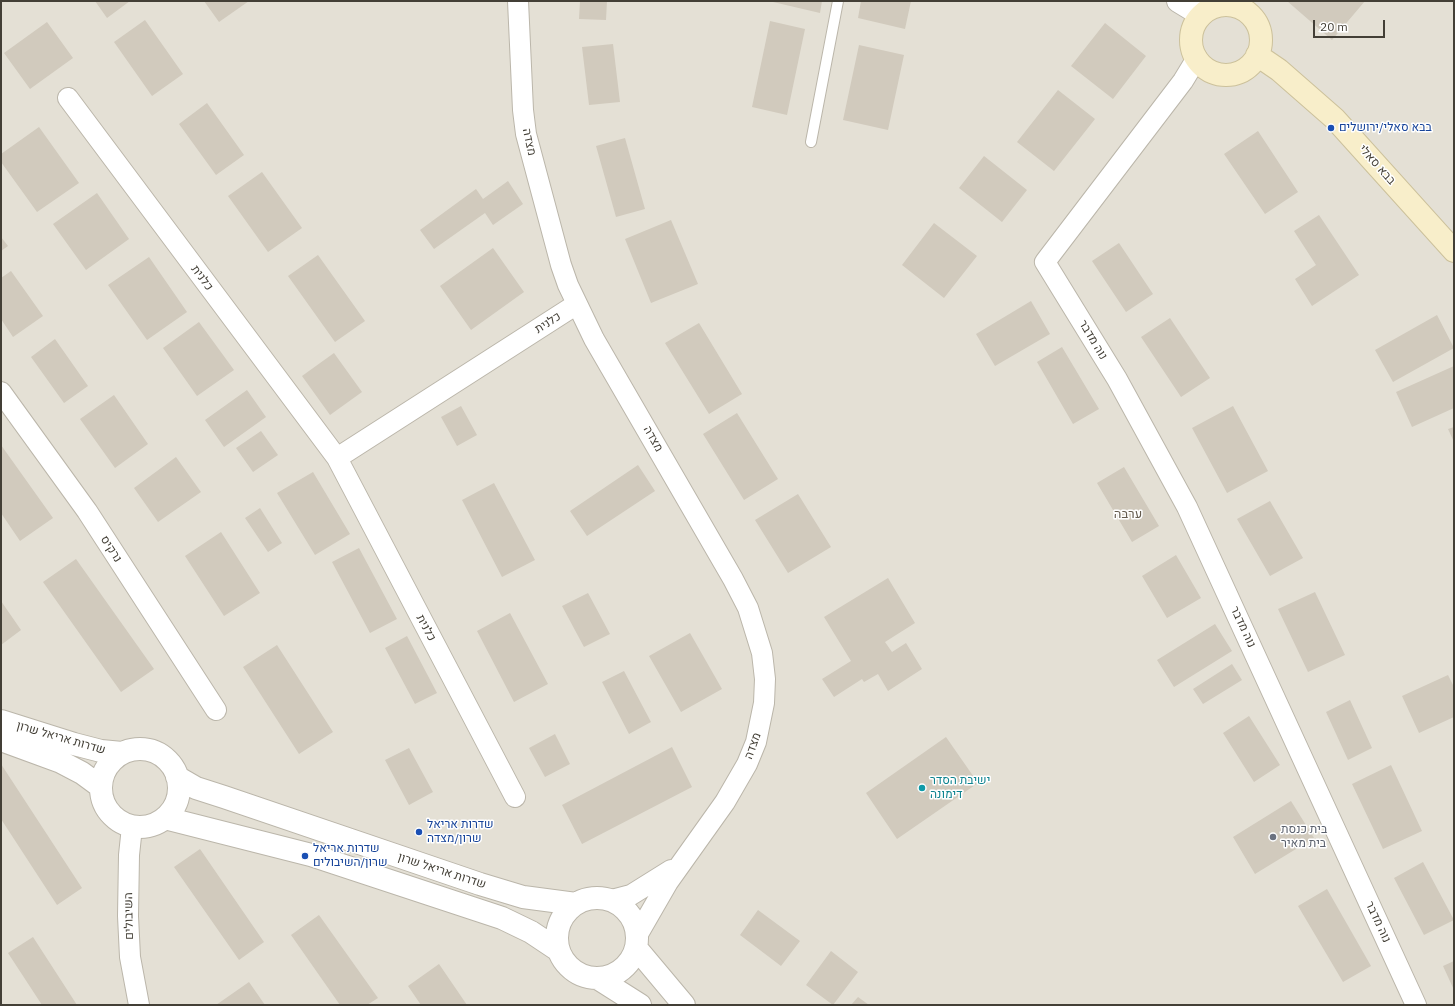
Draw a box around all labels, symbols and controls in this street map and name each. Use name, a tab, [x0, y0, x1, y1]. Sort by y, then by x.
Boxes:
scale bar	[1315, 12, 1387, 38]
text: 20 m	[1320, 19, 1348, 34]
place label: בבא סאלי/ירושלים	[1339, 121, 1432, 135]
marker: בבא סאלי/ירושלים	[1326, 123, 1336, 133]
street label: מצדה	[519, 127, 539, 157]
street label: בבא סאלי	[1355, 142, 1399, 188]
street label: כלנית	[188, 262, 216, 294]
street label: כלנית	[532, 309, 564, 337]
street label: נוה מדבר	[1076, 317, 1110, 363]
street label: מצדה	[640, 424, 666, 454]
district label: ערבה	[1114, 506, 1142, 522]
street label: נרקיס	[97, 533, 125, 565]
street label: נוה מדבר	[1227, 604, 1259, 650]
street label: כלנית	[413, 612, 439, 644]
street label: שדרות אריאל שרון	[15, 718, 107, 758]
street label: מצדה	[742, 731, 764, 761]
place label: ישיבת הסדר דימונה	[930, 774, 990, 802]
marker: ישיבת הסדר דימונה	[917, 783, 927, 793]
place label: שדרות אריאל שרון/מצדה	[427, 818, 494, 846]
place label: בית כנסת בית מאיר	[1281, 823, 1327, 851]
marker: שדרות אריאל שרון/מצדה	[414, 827, 424, 837]
marker: בית כנסת בית מאיר	[1268, 832, 1278, 842]
place label: שדרות אריאל שרון/השיבולים	[313, 842, 387, 870]
street label: שדרות אריאל שרון	[396, 850, 488, 892]
marker: שדרות אריאל שרון/השיבולים	[300, 851, 310, 861]
street label: השיבולים	[121, 892, 137, 940]
street label: נוה מדבר	[1362, 899, 1394, 945]

